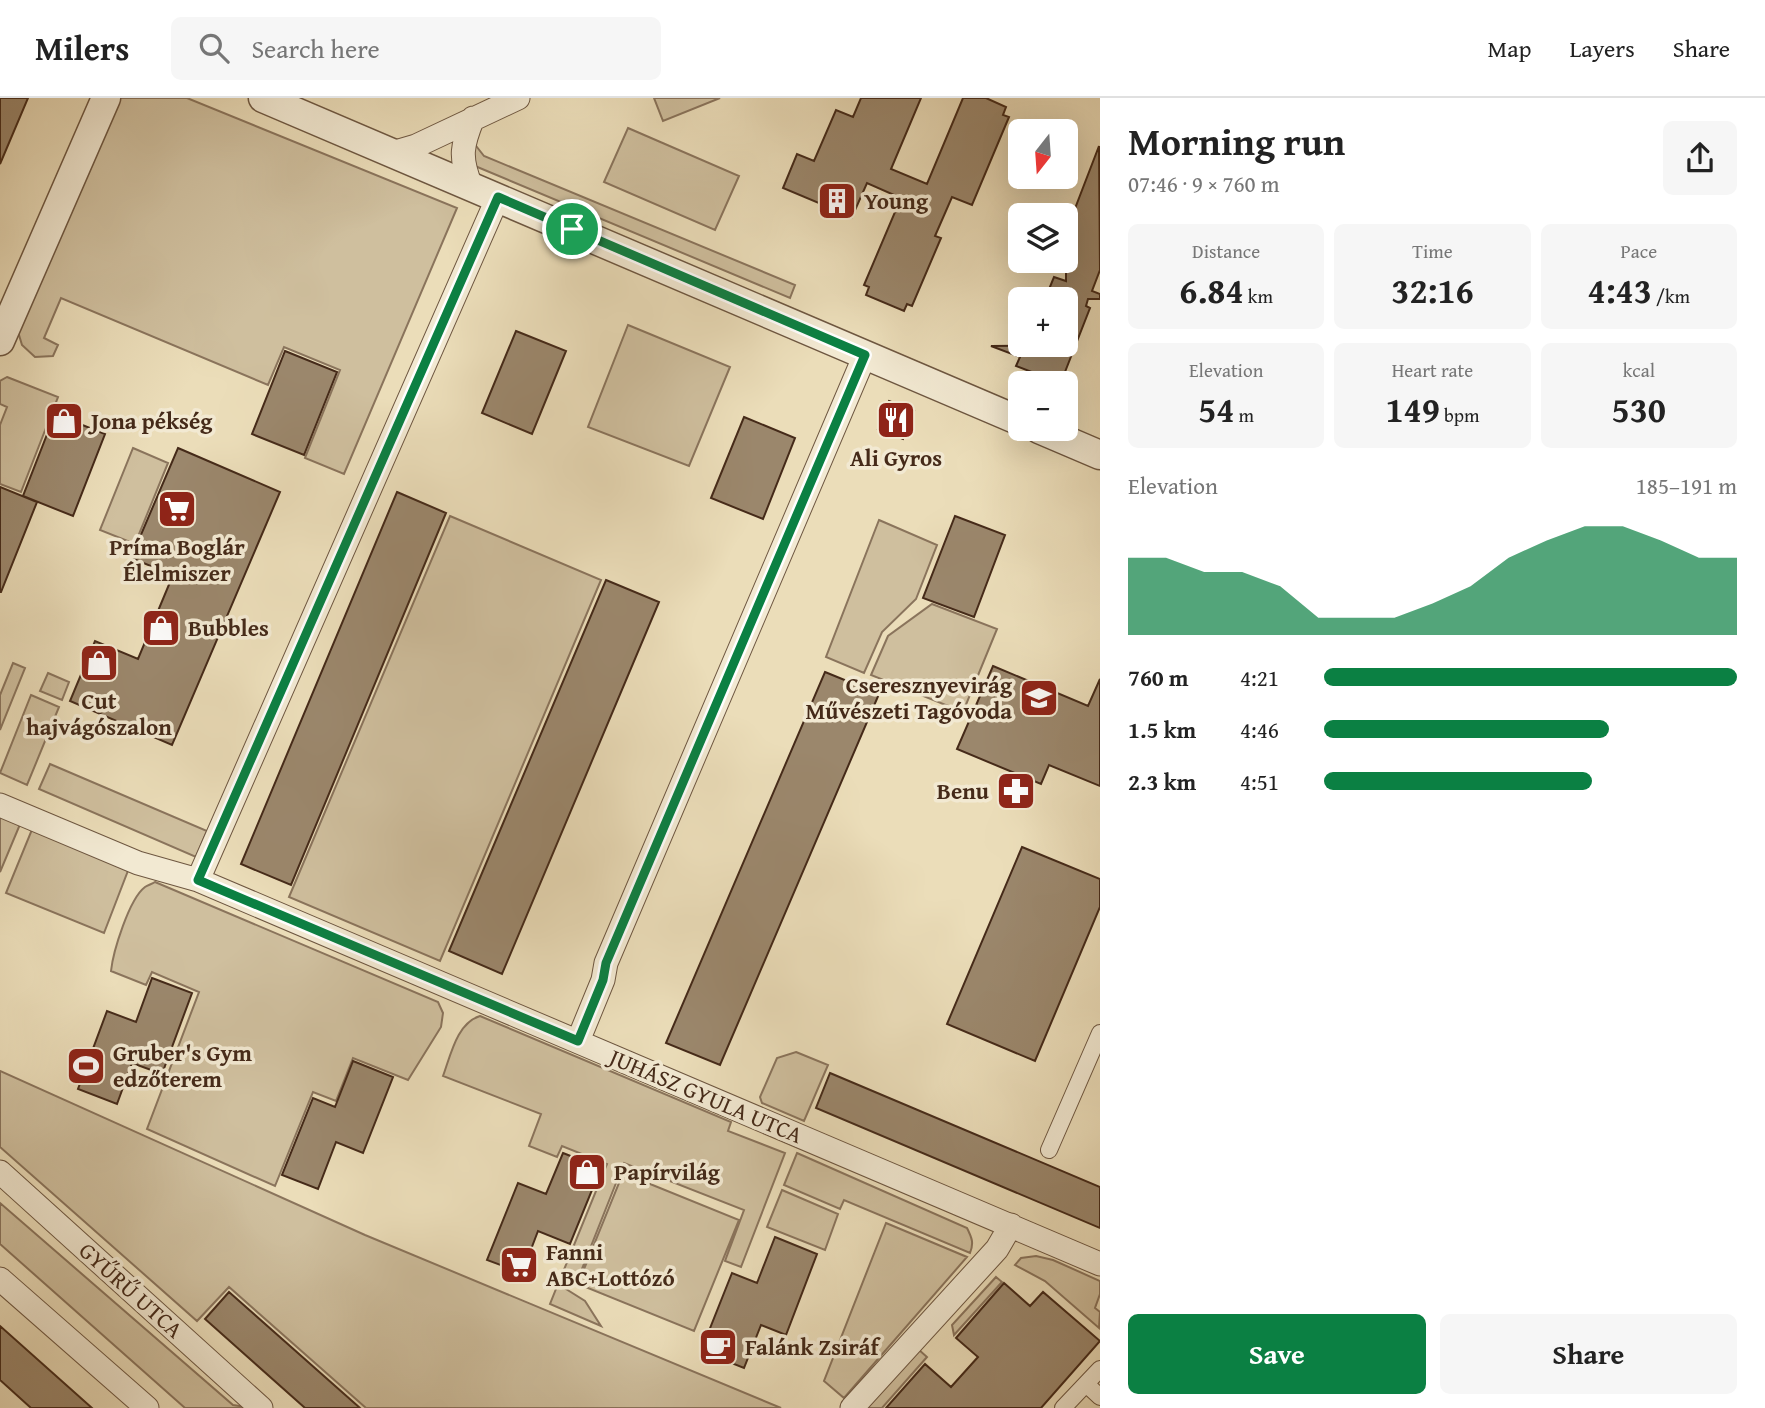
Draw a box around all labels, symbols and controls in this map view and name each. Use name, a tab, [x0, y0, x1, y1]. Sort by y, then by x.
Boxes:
search box	[171, 17, 661, 80]
text: Milers	[35, 24, 129, 72]
icon: search	[195, 29, 233, 67]
text: Search here	[251, 29, 380, 68]
text: Map	[1488, 31, 1531, 66]
text: Layers	[1569, 31, 1635, 66]
text: Share	[1673, 31, 1730, 66]
text: Morning run	[1128, 113, 1345, 169]
north arrow	[1008, 119, 1078, 189]
map controls	[1008, 119, 1078, 441]
button: share	[1663, 121, 1737, 195]
text: 07:46 · 9 × 760 m	[1128, 167, 1280, 200]
building icon: Young	[816, 180, 858, 222]
place label: Young	[864, 184, 929, 217]
pin	[542, 199, 602, 259]
button: layers	[1008, 203, 1078, 273]
icon: arrive	[553, 210, 591, 248]
text: Distance	[1192, 237, 1260, 265]
text: Time	[1412, 237, 1453, 265]
text: Pace	[1621, 237, 1657, 265]
text: 6.84	[1179, 265, 1244, 316]
text: 32:16	[1391, 265, 1474, 316]
text: 4:43	[1588, 265, 1652, 316]
text: km	[1244, 282, 1273, 310]
text: /km	[1652, 282, 1690, 310]
button: +	[1008, 287, 1078, 357]
text: Elevation	[1189, 356, 1263, 384]
text: Heart rate	[1392, 356, 1473, 384]
text: kcal	[1623, 356, 1655, 384]
button: −	[1008, 371, 1078, 441]
text: 54	[1198, 384, 1234, 435]
text: 149	[1385, 384, 1440, 435]
text: 530	[1612, 384, 1666, 435]
restaurant icon: Ali Gyros	[875, 399, 917, 441]
shop icon: Jona pékség	[43, 400, 85, 442]
text: m	[1234, 401, 1254, 429]
text: bpm	[1440, 401, 1480, 429]
place label: Jona pékség	[87, 404, 213, 437]
place label: Ali Gyros	[850, 441, 942, 474]
text: Elevation	[1128, 469, 1218, 502]
text: 185–191 m	[1636, 469, 1737, 502]
supermarket icon: Príma Boglár Élelmiszer	[156, 488, 198, 530]
place label: Príma Boglár Élelmiszer	[109, 530, 245, 589]
shop icon: Bubbles	[140, 607, 182, 649]
place label: Bubbles	[188, 611, 269, 644]
shop icon: Cut hajvágószalon	[78, 642, 120, 684]
text: 760 m	[1128, 661, 1189, 694]
text: 4:21	[1240, 661, 1279, 694]
place label: Cseresznyevirág Művészeti Tagóvoda	[806, 668, 1013, 727]
school or university icon: Cseresznyevirág Művészeti Tagóvoda	[1018, 677, 1060, 719]
place label: Cut hajvágószalon	[26, 684, 172, 743]
text: 1.5 km	[1128, 713, 1196, 746]
text: 4:46	[1240, 713, 1279, 746]
text: 2.3 km	[1128, 765, 1196, 798]
text: 4:51	[1240, 765, 1279, 798]
pharmacy icon: Benu	[995, 770, 1037, 812]
place label: Benu	[937, 774, 990, 807]
place label: Gruber's Gym edzőterem	[113, 1036, 252, 1095]
street label: JUHÁSZ GYULA UTCA	[602, 1039, 808, 1151]
sports icon: Gruber's Gym edzőterem	[65, 1045, 107, 1087]
shop icon: Papírvilág	[566, 1151, 608, 1193]
place label: Papírvilág	[614, 1155, 721, 1188]
street label: GYŰRŰ UTCA	[72, 1234, 191, 1345]
place label: Fanni ABC+Lottózó	[546, 1235, 675, 1294]
supermarket icon: Fanni ABC+Lottózó	[498, 1244, 540, 1286]
button: Save	[1128, 1314, 1426, 1394]
button: Share	[1440, 1314, 1737, 1394]
cafe icon: Falánk Zsiráf	[697, 1326, 739, 1368]
place label: Falánk Zsiráf	[745, 1330, 882, 1363]

